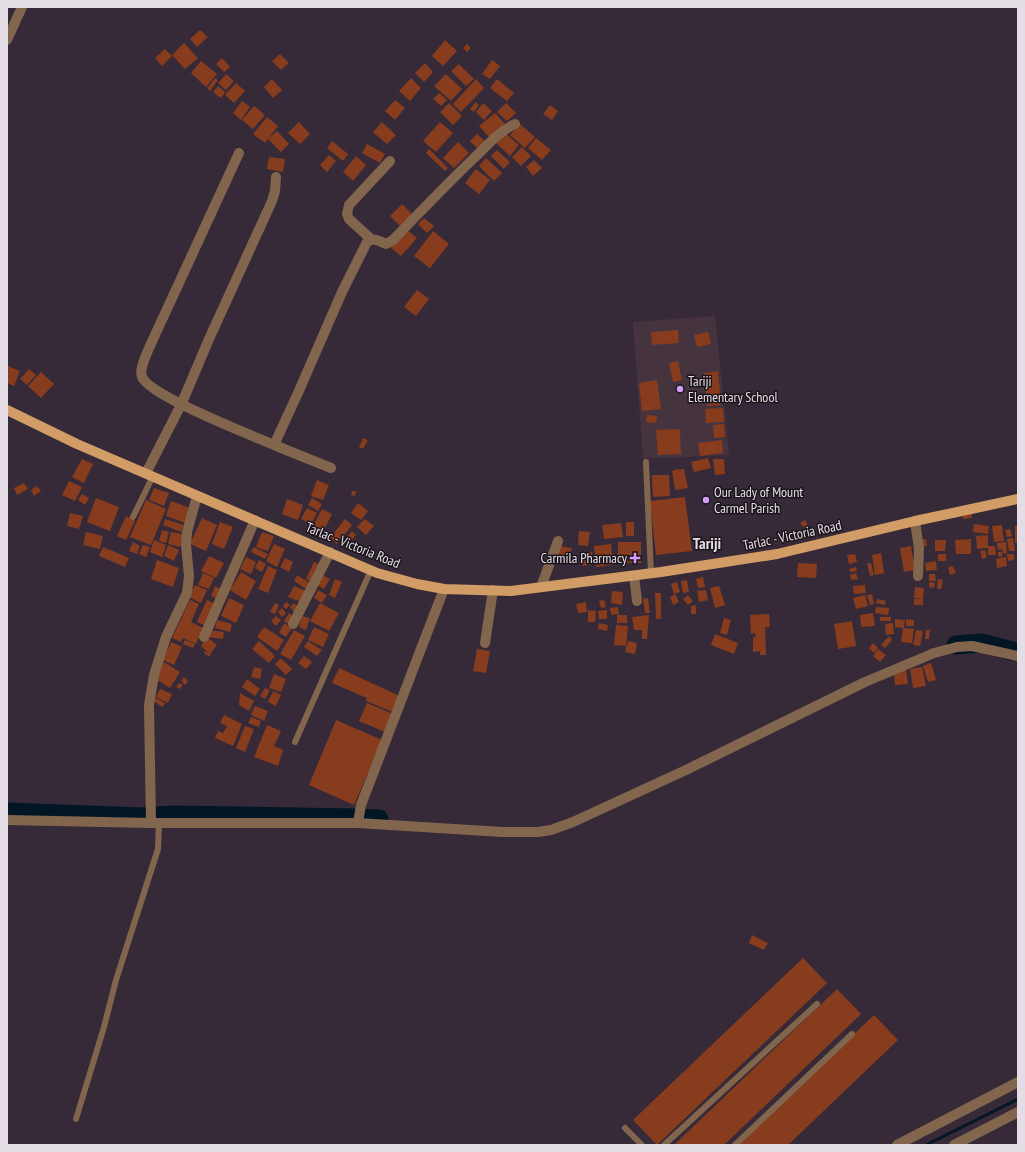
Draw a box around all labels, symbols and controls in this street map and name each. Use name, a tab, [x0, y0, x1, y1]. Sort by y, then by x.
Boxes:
place label: Tariji Elementary School	[688, 372, 778, 406]
marker: Tariji Elementary School	[675, 384, 685, 394]
place label: Our Lady of Mount Carmel Parish	[714, 483, 803, 517]
marker: Our Lady of Mount Carmel Parish	[701, 495, 711, 505]
street label: Tarlac - Victoria Road	[741, 516, 843, 554]
street label: Tarlac - Victoria Road	[303, 518, 403, 572]
district label: Tariji	[693, 533, 722, 553]
place label: Carmila Pharmacy	[541, 549, 628, 567]
marker: Carmila Pharmacy	[630, 553, 640, 563]

